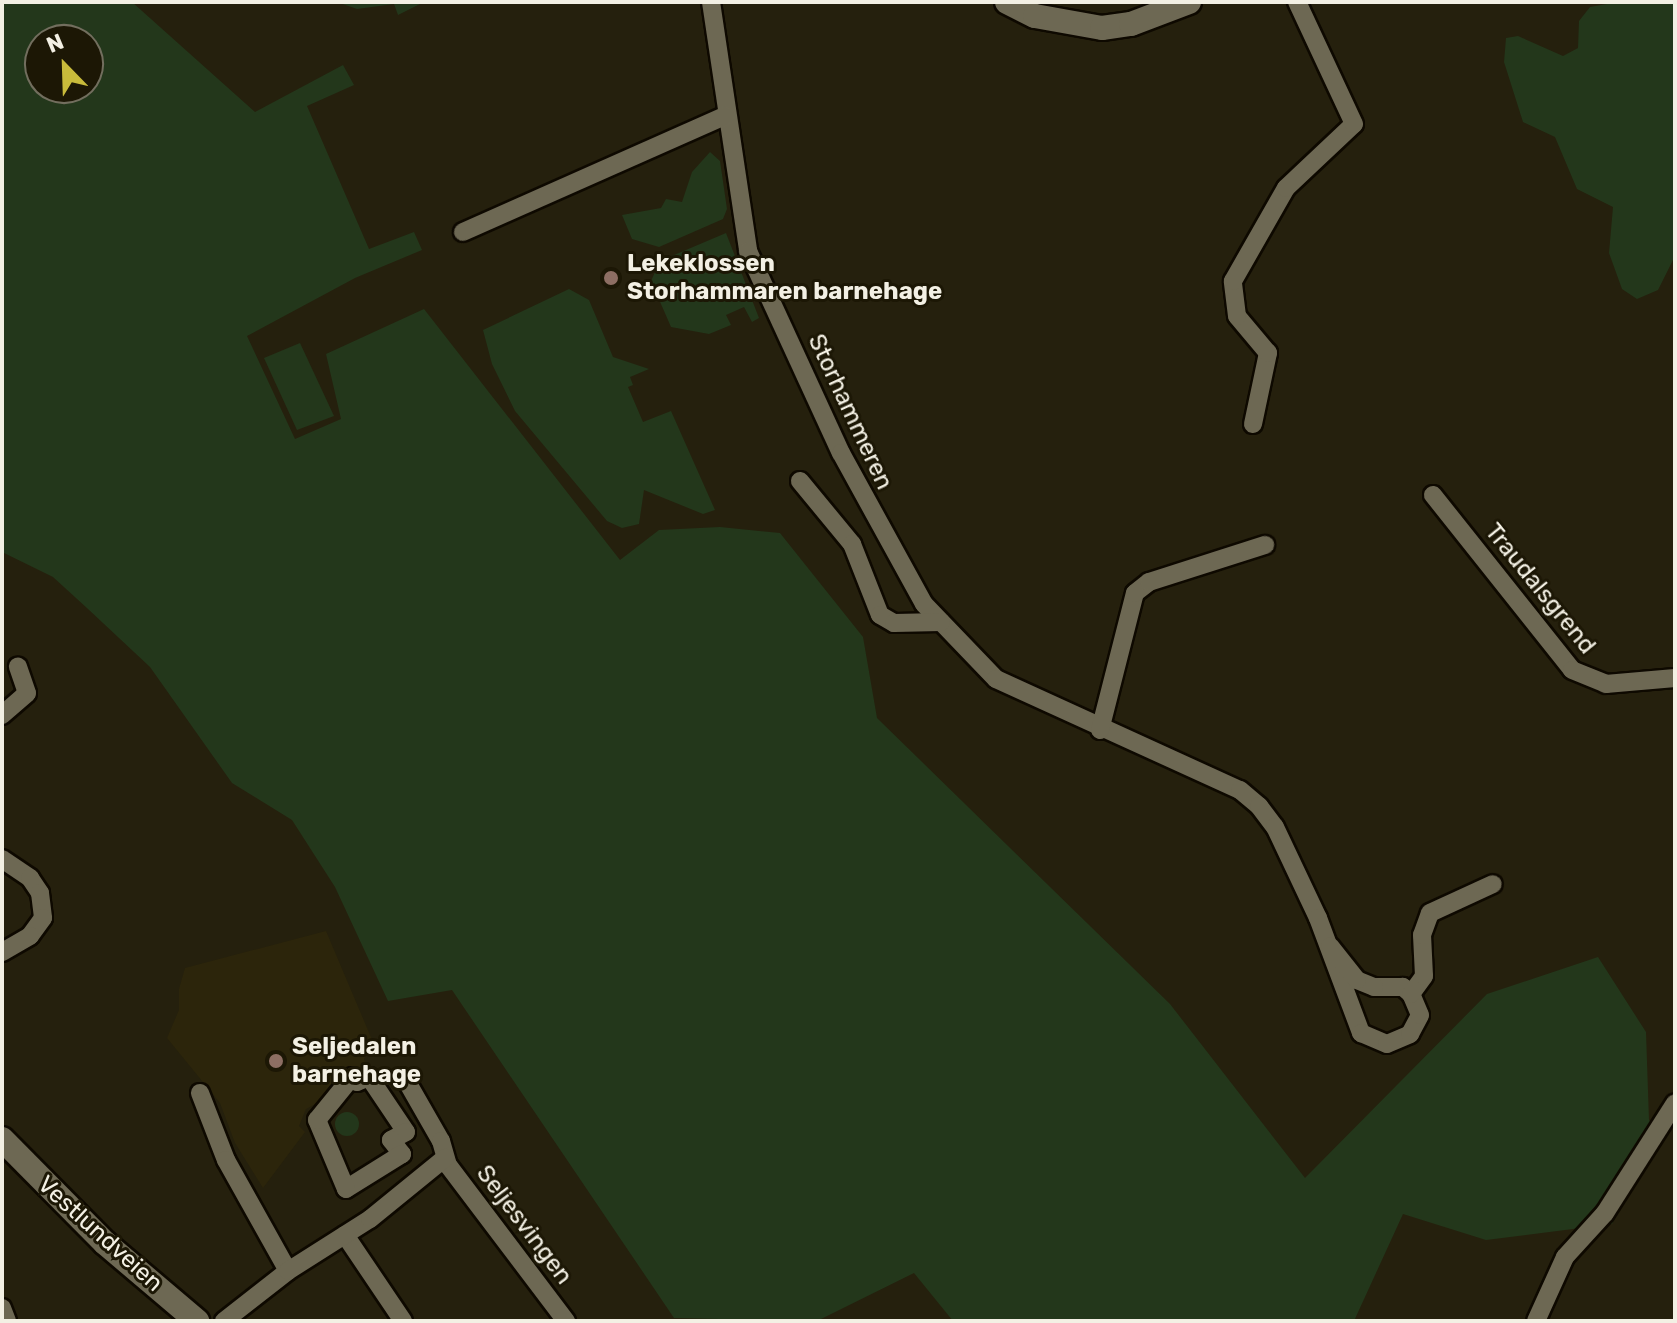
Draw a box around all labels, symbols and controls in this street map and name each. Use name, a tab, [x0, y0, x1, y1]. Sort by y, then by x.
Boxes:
north arrow	[24, 24, 104, 104]
text: N	[43, 28, 68, 59]
place label: Lekeklossen Storhammaren barnehage	[627, 250, 942, 306]
marker: Lekeklossen Storhammaren barnehage	[602, 269, 620, 287]
street label: Storhammeren	[801, 330, 899, 494]
street label: Traudalsgrend	[1479, 518, 1601, 660]
place label: Seljedalen barnehage	[292, 1033, 421, 1089]
marker: Seljedalen barnehage	[267, 1052, 285, 1070]
street label: Seljesvingen	[470, 1160, 578, 1290]
street label: Vestlundveien	[31, 1170, 169, 1298]

